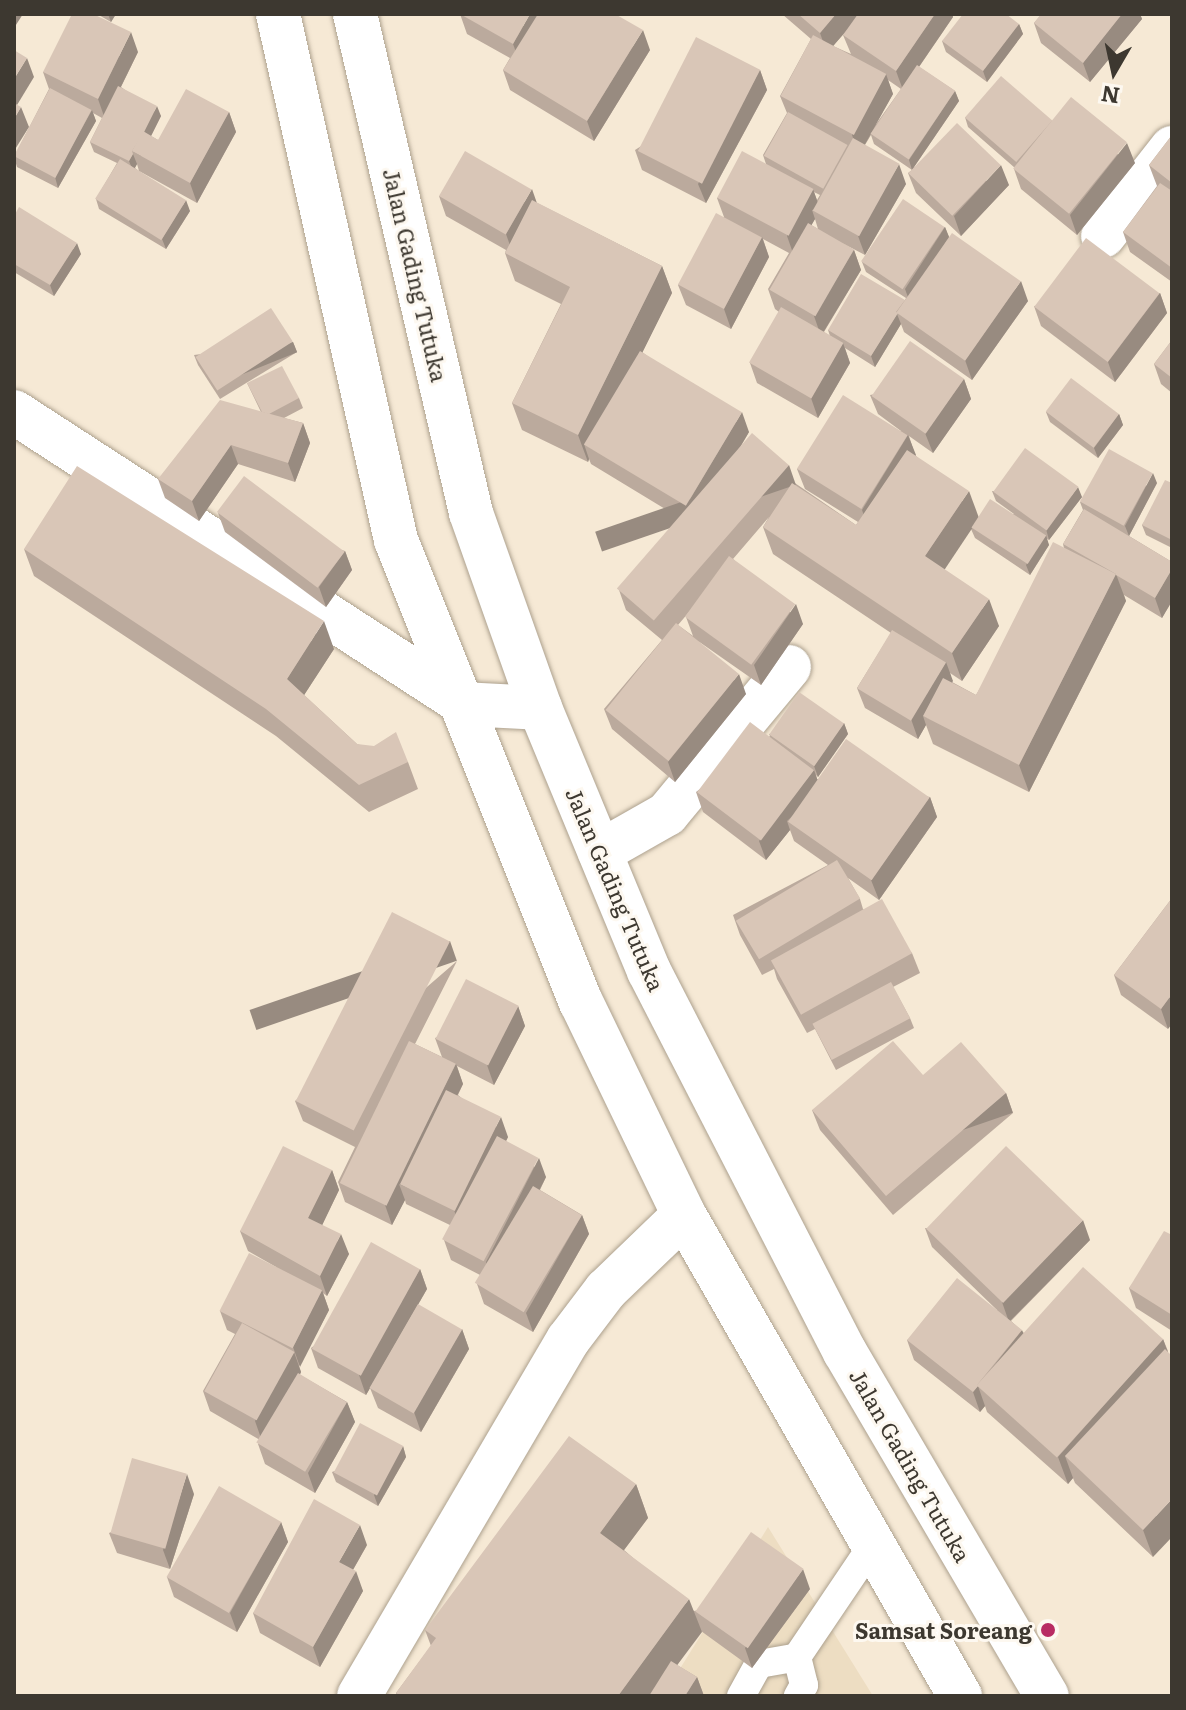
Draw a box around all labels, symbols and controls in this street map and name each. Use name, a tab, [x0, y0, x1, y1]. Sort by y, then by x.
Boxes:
north arrow	[1074, 32, 1154, 112]
text: N	[1098, 78, 1122, 114]
street label: Jalan Gading Tutuka	[379, 166, 453, 384]
street label: Jalan Gading Tutuka	[561, 783, 671, 995]
street label: Jalan Gading Tutuka	[845, 1364, 977, 1566]
place label: Samsat Soreang	[855, 1617, 1032, 1643]
marker: Samsat Soreang	[1039, 1621, 1057, 1639]

